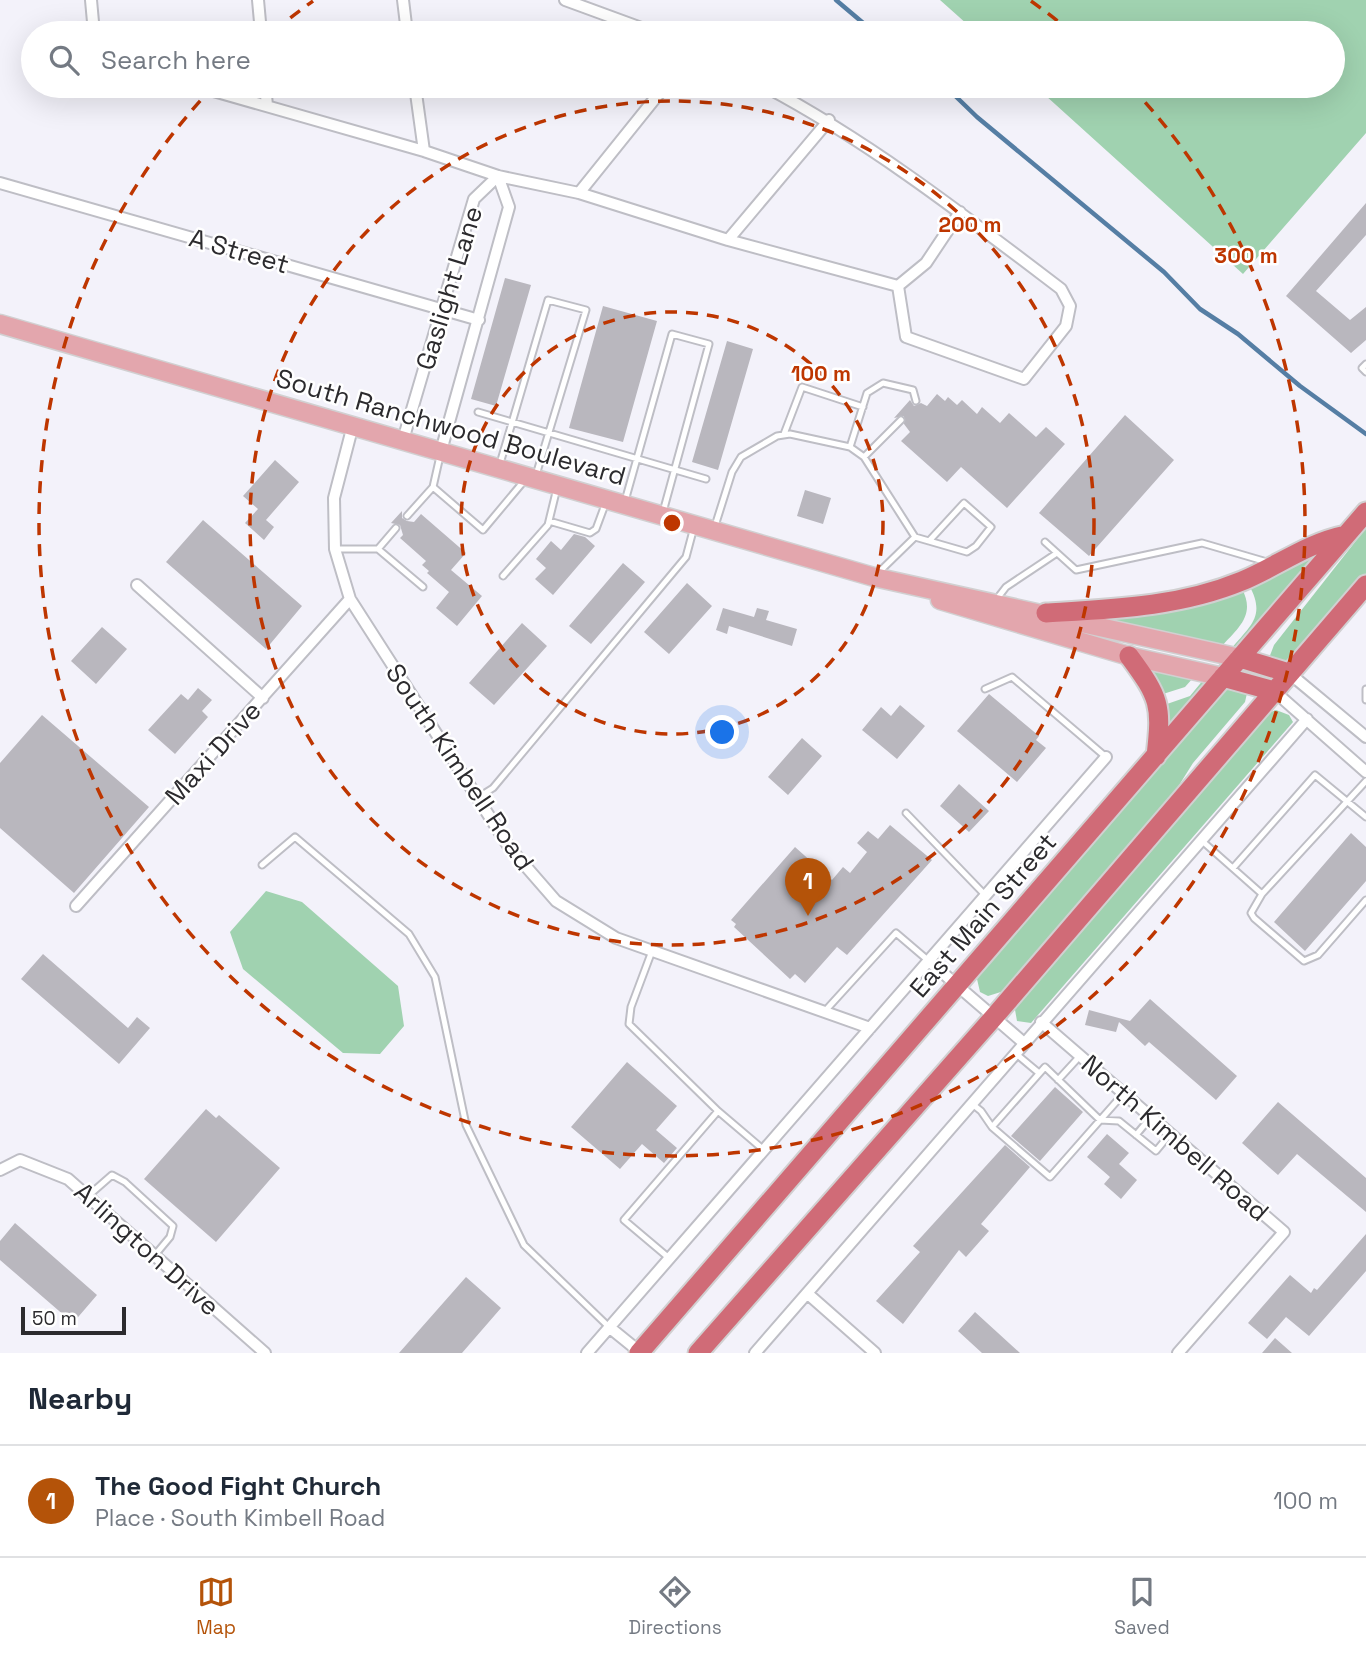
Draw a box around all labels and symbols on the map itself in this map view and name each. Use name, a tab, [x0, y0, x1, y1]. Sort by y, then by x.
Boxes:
street label: Gaslight Lane	[408, 202, 490, 374]
text: 200 m	[939, 211, 1001, 238]
street label: A Street	[185, 221, 293, 281]
text: 300 m	[1214, 242, 1278, 269]
text: 100 m	[791, 360, 851, 387]
street label: South Ranchwood Boulevard	[272, 361, 630, 493]
centre of rings	[660, 511, 684, 535]
street label: South Kimbell Road	[378, 657, 542, 877]
street label: Maxi Drive	[157, 694, 269, 812]
your location	[705, 715, 739, 749]
street label: East Main Street	[902, 826, 1064, 1004]
pin: 1	[785, 858, 831, 916]
street label: North Kimbell Road	[1074, 1047, 1276, 1229]
street label: Arlington Drive	[67, 1175, 227, 1323]
scale bar	[21, 1304, 126, 1336]

